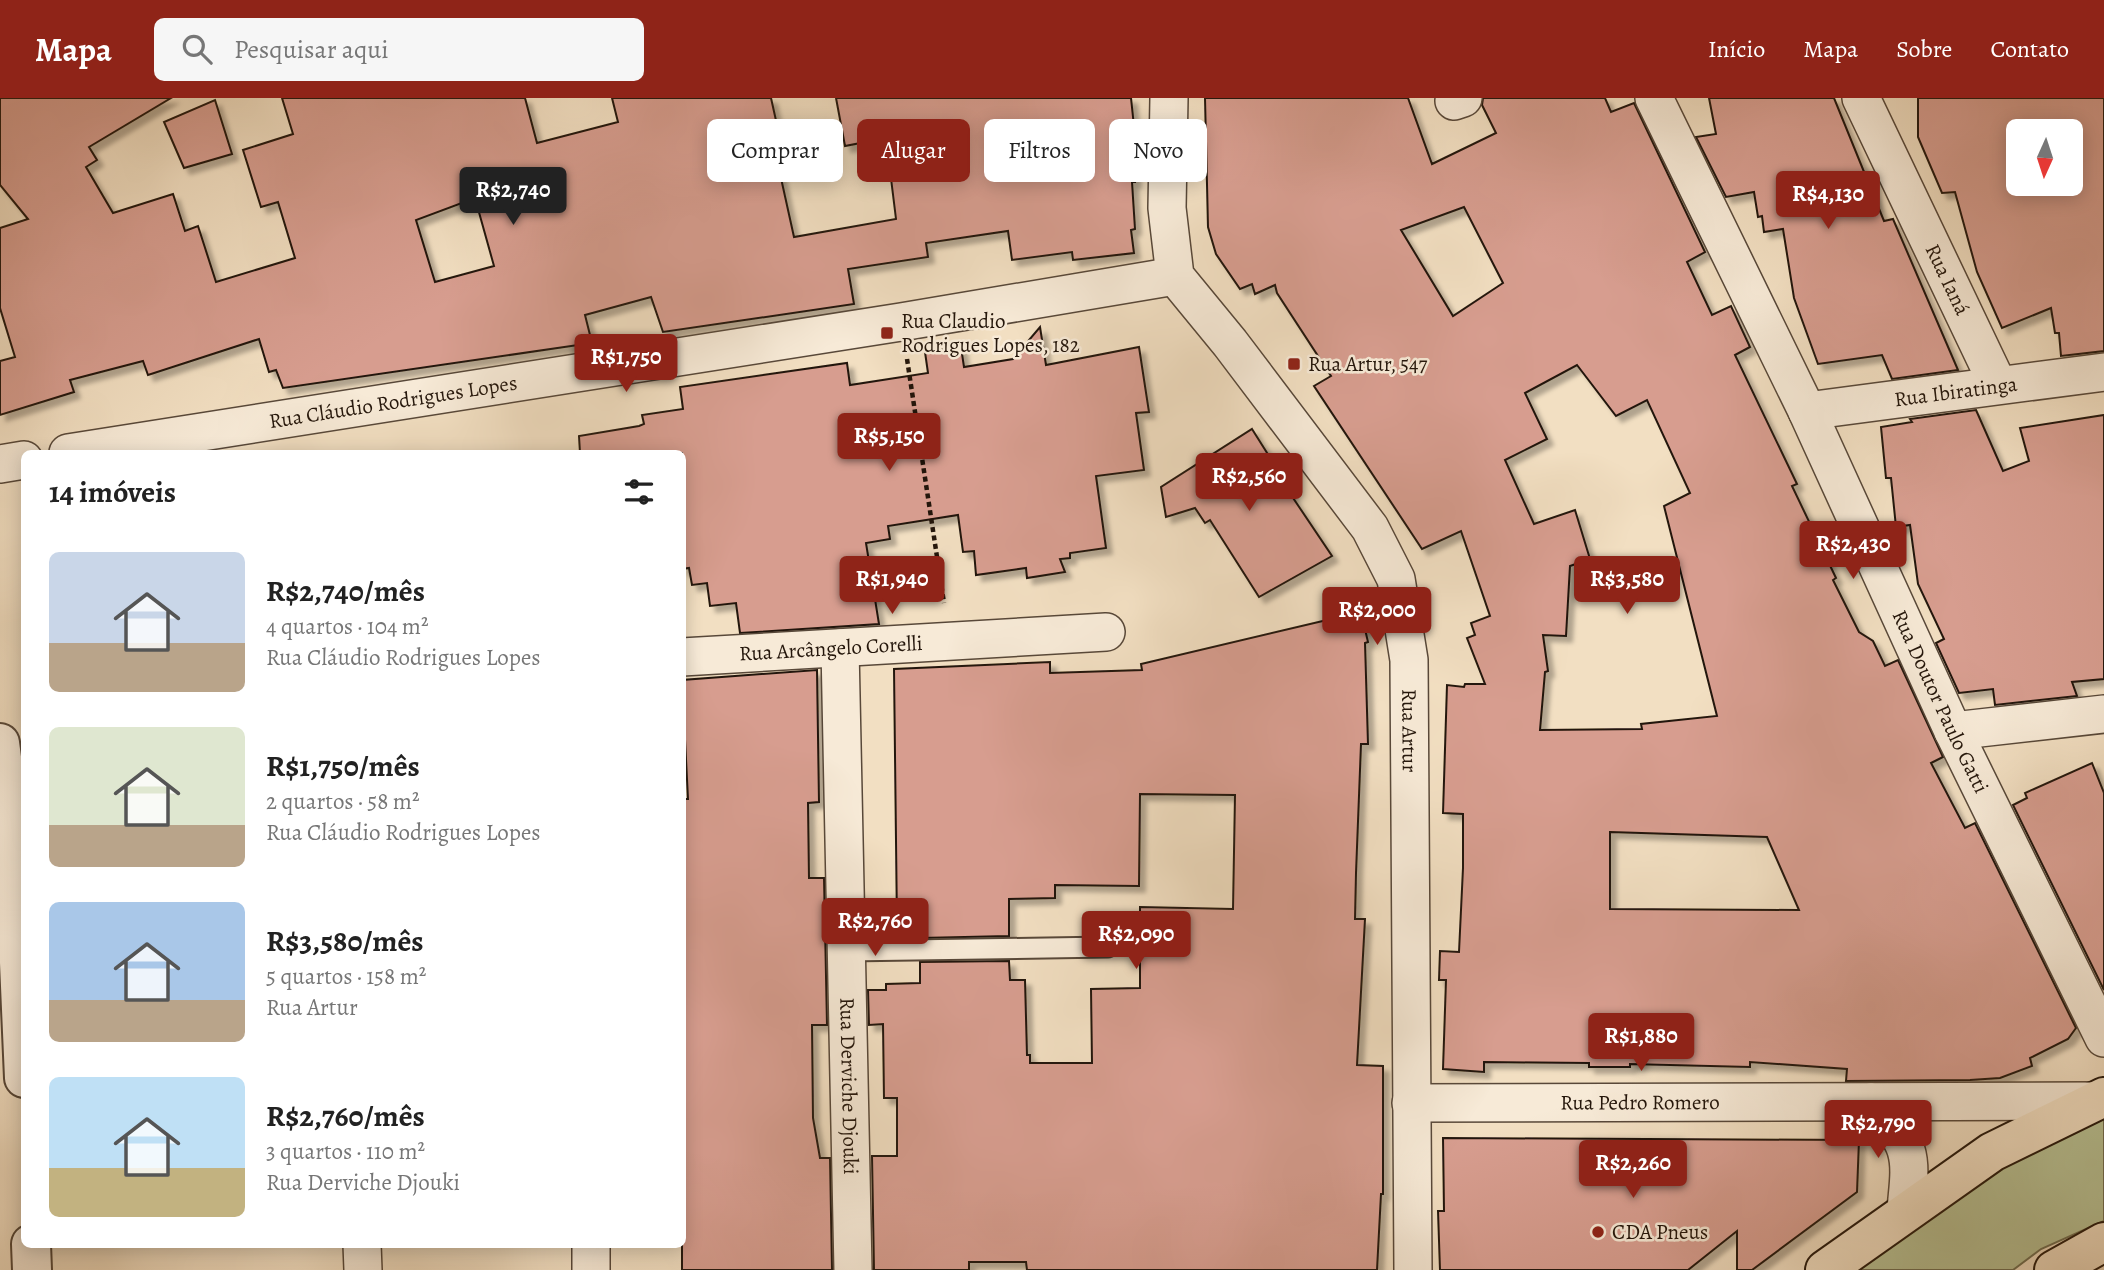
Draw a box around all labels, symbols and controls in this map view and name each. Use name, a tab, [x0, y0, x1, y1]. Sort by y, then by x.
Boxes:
search box	[154, 18, 644, 81]
text: Mapa	[35, 27, 112, 72]
icon: search	[178, 30, 216, 68]
text: Pesquisar aqui	[234, 32, 389, 67]
text: Início	[1708, 33, 1765, 65]
text: Mapa	[1803, 33, 1858, 65]
text: Sobre	[1896, 33, 1952, 65]
text: Contato	[1990, 33, 2069, 65]
chip: Comprar	[707, 119, 843, 182]
chip: Alugar	[857, 119, 970, 182]
chip: Filtros	[984, 119, 1095, 182]
chip: Novo	[1109, 119, 1207, 182]
north arrow	[2006, 119, 2082, 196]
map controls	[2006, 119, 2083, 196]
pin: R$2,740	[448, 167, 578, 227]
pin: R$4,130	[1763, 172, 1893, 231]
text: R$2,740	[476, 174, 550, 205]
text: R$4,130	[1792, 178, 1864, 209]
street label: Rua Ianá	[1919, 239, 1977, 320]
place label: Rua Claudio Rodrigues Lopes, 182	[901, 307, 1080, 359]
marker: Rua Claudio Rodrigues Lopes, 182	[879, 325, 895, 341]
pin: R$1,750	[561, 334, 691, 394]
text: R$1,750	[590, 341, 662, 372]
place label: Rua Artur, 547	[1308, 350, 1428, 378]
marker: Rua Artur, 547	[1286, 356, 1302, 372]
street label: Rua Cláudio Rodrigues Lopes	[267, 369, 519, 435]
street label: Rua Ibiratinga	[1893, 370, 2019, 413]
pin: R$5,150	[824, 414, 954, 473]
text: R$5,150	[853, 420, 925, 451]
pin: R$2,560	[1184, 454, 1314, 513]
text: R$2,560	[1212, 460, 1286, 491]
text: 14 imóveis	[49, 472, 176, 512]
icon: filters	[620, 473, 658, 511]
pin: R$2,430	[1788, 522, 1918, 581]
text: R$2,430	[1815, 528, 1891, 559]
pin: R$1,940	[827, 556, 957, 616]
pin: R$3,580	[1562, 556, 1692, 616]
text: R$1,940	[856, 563, 928, 594]
text: R$3,580	[1590, 563, 1664, 594]
text: R$2,740/mês	[266, 571, 425, 611]
icon: home	[105, 580, 189, 664]
pin: R$2,000	[1312, 588, 1442, 647]
text: R$2,000	[1338, 594, 1416, 625]
street label: Rua Doutor Paulo Gatti	[1886, 605, 1995, 798]
text: 4 quartos · 104 m²	[266, 611, 429, 642]
street label: Rua Arcângelo Corelli	[738, 629, 923, 668]
text: Rua Cláudio Rodrigues Lopes	[266, 642, 540, 673]
street label: Rua Artur	[1395, 689, 1424, 773]
text: R$1,750/mês	[266, 746, 420, 786]
icon: home	[105, 755, 189, 839]
text: 2 quartos · 58 m²	[266, 786, 420, 817]
text: Rua Cláudio Rodrigues Lopes	[266, 817, 540, 848]
pin: R$2,760	[810, 898, 940, 958]
text: R$2,760	[838, 905, 912, 936]
pin: R$2,090	[1071, 912, 1201, 971]
text: R$2,090	[1098, 918, 1174, 949]
text: R$3,580/mês	[266, 921, 424, 961]
icon: home	[105, 930, 189, 1014]
text: 5 quartos · 158 m²	[266, 961, 426, 992]
text: Rua Artur	[266, 992, 358, 1023]
street label: Rua Derviche Djouki	[833, 997, 865, 1175]
pin: R$1,880	[1576, 1014, 1706, 1073]
text: R$1,880	[1604, 1020, 1678, 1051]
street label: Rua Pedro Romero	[1560, 1088, 1720, 1117]
text: R$2,760/mês	[266, 1096, 425, 1136]
pin: R$2,790	[1813, 1100, 1943, 1160]
icon: home	[105, 1105, 189, 1189]
text: R$2,790	[1841, 1107, 1915, 1138]
text: 3 quartos · 110 m²	[266, 1136, 425, 1167]
pin: R$2,260	[1568, 1140, 1698, 1200]
text: R$2,260	[1595, 1147, 1671, 1178]
text: Rua Derviche Djouki	[266, 1167, 460, 1198]
place label: CDA Pneus	[1612, 1218, 1708, 1246]
marker: CDA Pneus	[1590, 1224, 1606, 1240]

